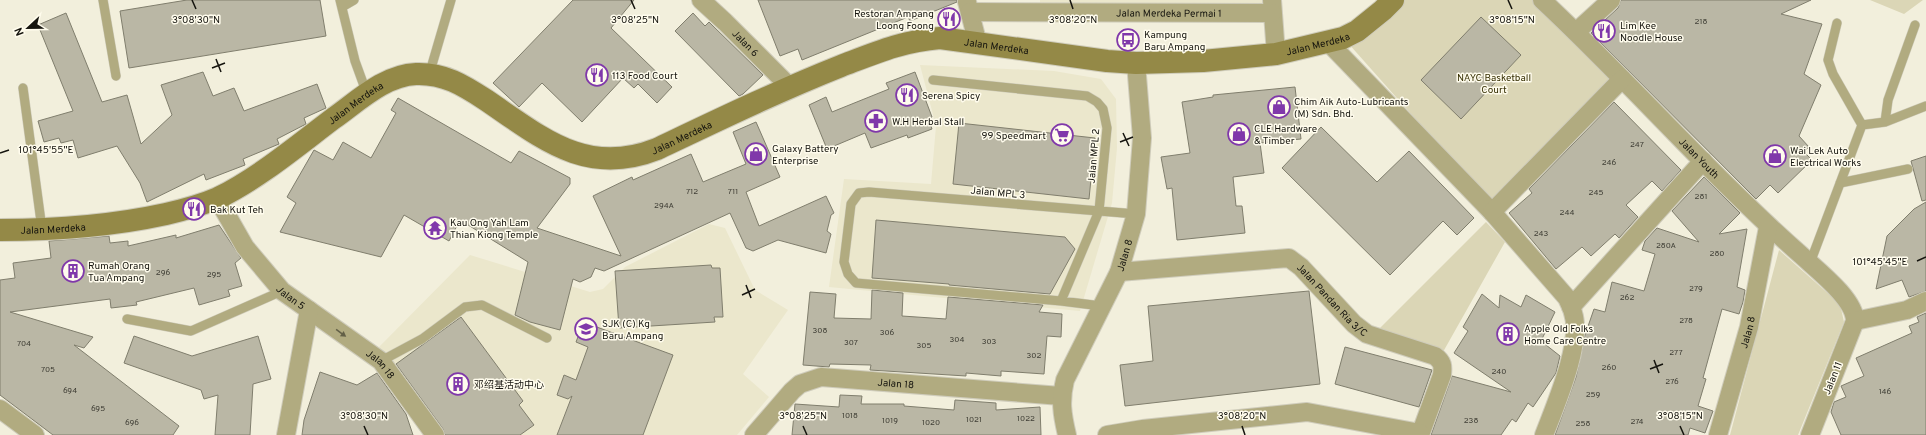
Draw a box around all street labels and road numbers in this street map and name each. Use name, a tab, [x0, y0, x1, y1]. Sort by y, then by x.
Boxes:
street label: Jalan Merdeka Permai 1	[1116, 7, 1222, 21]
street label: Jalan 6	[729, 28, 761, 60]
street label: Jalan Merdeka	[1285, 31, 1353, 59]
street label: Jalan Merdeka	[963, 36, 1029, 58]
street label: Jalan Merdeka	[326, 80, 386, 128]
street label: Jalan Merdeka	[650, 119, 714, 158]
street label: Jalan MPL 2	[1086, 128, 1103, 184]
street label: Jalan Youth	[1675, 136, 1721, 182]
street label: Jalan MPL 3	[970, 185, 1026, 202]
street label: Jalan Merdeka	[20, 221, 86, 238]
street label: Jalan 8	[1115, 238, 1136, 273]
street label: Jalan Pandan Ria 3/C	[1294, 261, 1370, 340]
street label: Jalan 5	[272, 284, 307, 313]
street label: Jalan 8	[1738, 315, 1759, 350]
street label: Jalan 18	[363, 347, 397, 382]
street label: Jalan 11	[1821, 360, 1846, 397]
street label: Jalan 18	[877, 376, 915, 392]

